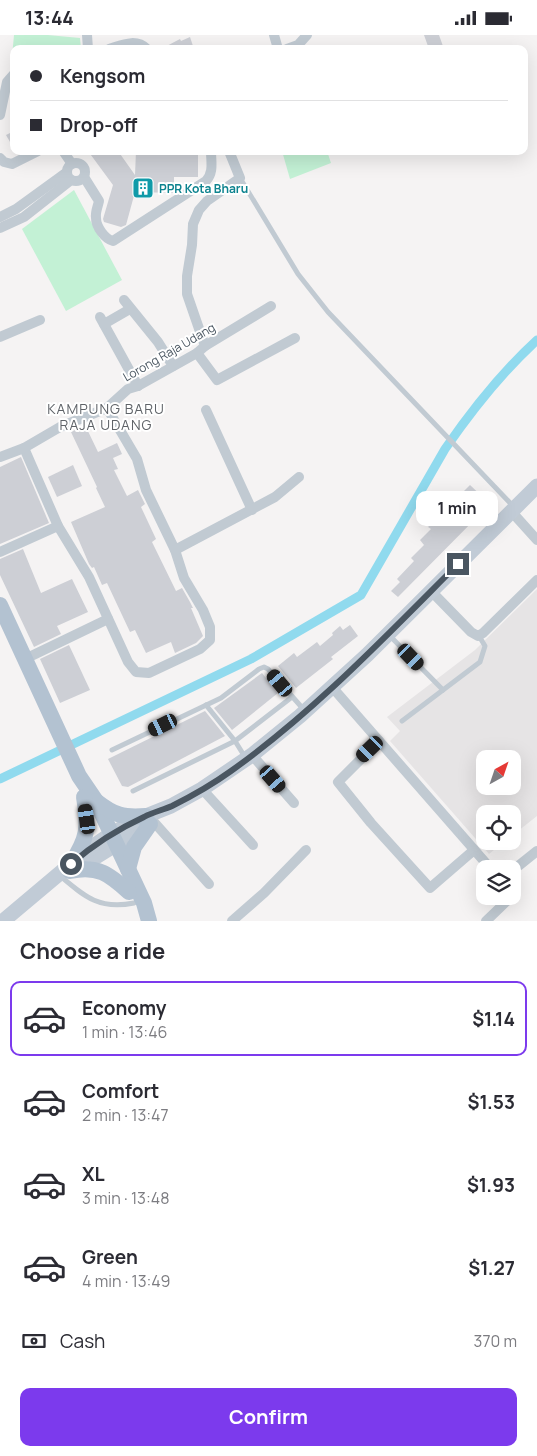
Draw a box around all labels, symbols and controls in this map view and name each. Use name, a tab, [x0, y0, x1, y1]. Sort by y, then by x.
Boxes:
text: 13:44	[25, 5, 74, 31]
text: Kengsom	[60, 63, 145, 89]
text: Drop-off	[60, 112, 137, 138]
building icon: PPR Kota Bharu	[131, 176, 155, 200]
place label: PPR Kota Bharu	[159, 180, 248, 197]
street label: Lorong Raja Udang	[120, 319, 218, 385]
district label: KAMPUNG BARU RAJA UDANG	[47, 399, 165, 434]
callout: 1 min	[417, 491, 499, 527]
text: 1 min	[437, 497, 477, 519]
route end	[447, 553, 469, 575]
car	[395, 641, 426, 673]
car	[264, 667, 295, 699]
car	[146, 712, 179, 738]
car	[353, 733, 386, 765]
north arrow	[476, 750, 521, 795]
map controls	[476, 750, 521, 905]
car	[257, 763, 288, 795]
car	[77, 803, 96, 835]
button: locate	[476, 805, 521, 850]
route start	[60, 853, 82, 875]
button: layers	[476, 860, 521, 905]
text: Choose a ride	[20, 936, 165, 966]
text: Economy	[82, 995, 166, 1021]
icon: car	[22, 996, 67, 1041]
text: $1.14	[472, 1006, 515, 1032]
text: 1 min · 13:46	[82, 1021, 168, 1043]
text: Comfort	[82, 1078, 159, 1104]
icon: car	[22, 1079, 67, 1124]
text: $1.53	[468, 1089, 515, 1115]
text: 2 min · 13:47	[82, 1104, 169, 1126]
text: XL	[82, 1161, 105, 1187]
icon: car	[22, 1162, 67, 1207]
text: $1.93	[467, 1172, 515, 1198]
text: 3 min · 13:48	[82, 1187, 169, 1209]
text: Green	[82, 1244, 138, 1270]
icon: car	[22, 1245, 67, 1290]
text: $1.27	[468, 1255, 515, 1281]
text: 4 min · 13:49	[82, 1270, 171, 1292]
icon: cash	[20, 1327, 48, 1355]
text: Cash	[60, 1328, 105, 1354]
text: 370 m	[474, 1330, 517, 1352]
button: Confirm	[20, 1388, 517, 1446]

